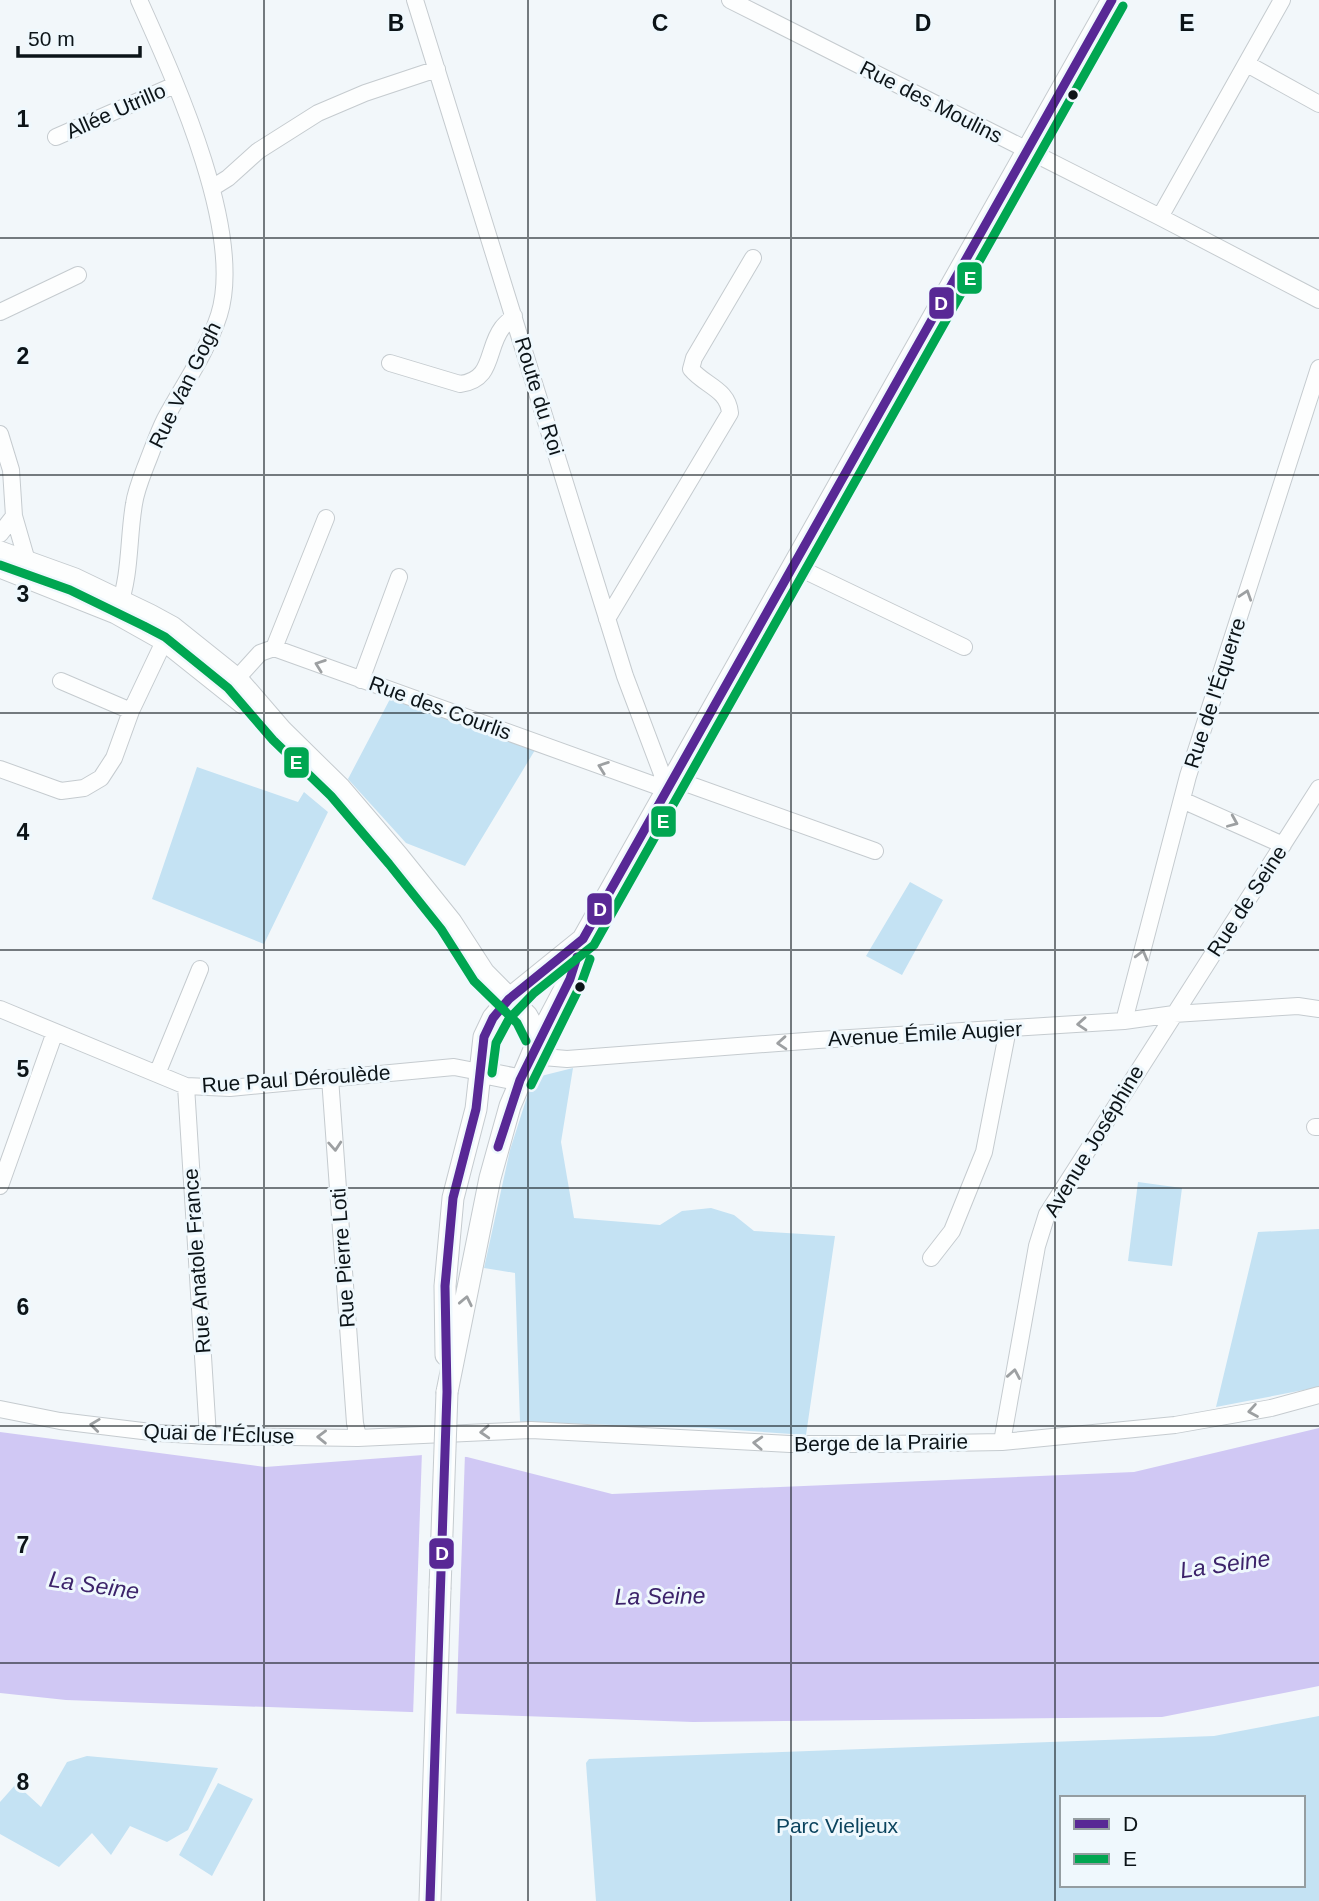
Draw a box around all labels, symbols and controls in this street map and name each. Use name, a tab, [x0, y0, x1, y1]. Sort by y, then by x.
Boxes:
text: B	[388, 10, 404, 36]
text: C	[652, 10, 668, 36]
text: D	[915, 10, 931, 36]
text: E	[1179, 10, 1195, 36]
scale bar	[18, 14, 140, 58]
text: 50 m	[28, 27, 75, 50]
street label: Rue des Moulins	[856, 56, 1006, 147]
street label: Allée Utrillo	[63, 78, 169, 143]
unlabelled marker	[1066, 88, 1080, 102]
text: 1	[17, 106, 30, 132]
line badge: E	[956, 261, 983, 295]
text: E	[964, 268, 976, 289]
line badge: D	[928, 286, 955, 320]
text: D	[934, 293, 948, 314]
street label: Rue Van Gogh	[144, 318, 225, 452]
street label: Route du Roi	[511, 334, 568, 458]
text: 2	[17, 343, 29, 369]
text: 3	[17, 581, 29, 607]
one-way arrow	[1238, 590, 1253, 602]
street label: Rue de l'Équerre	[1179, 615, 1250, 771]
one-way arrow	[315, 659, 327, 673]
street label: Rue des Courlis	[366, 671, 514, 744]
line badge: E	[283, 746, 310, 779]
text: E	[290, 752, 302, 773]
one-way arrow	[598, 761, 610, 775]
line badge: E	[650, 805, 677, 838]
text: E	[657, 811, 669, 832]
one-way arrow	[1225, 814, 1238, 828]
text: 4	[17, 819, 30, 845]
street label: Rue de Seine	[1202, 841, 1291, 960]
line badge: D	[586, 892, 613, 926]
text: D	[593, 899, 607, 920]
one-way arrow	[1134, 949, 1148, 961]
unlabelled marker	[573, 980, 587, 994]
one-way arrow	[1076, 1016, 1087, 1031]
street label: Avenue Émile Augier	[827, 1017, 1023, 1050]
one-way arrow	[776, 1035, 787, 1050]
text: 5	[17, 1056, 30, 1082]
street label: Rue Paul Déroulède	[201, 1060, 391, 1097]
street label: Avenue Joséphine	[1039, 1061, 1148, 1221]
one-way arrow	[327, 1141, 342, 1152]
street label: Rue Anatole France	[179, 1168, 214, 1354]
street label: Rue Pierre Loti	[326, 1187, 359, 1329]
text: 6	[17, 1294, 29, 1320]
one-way arrow	[458, 1295, 473, 1307]
one-way arrow	[1006, 1369, 1021, 1380]
one-way arrow	[1247, 1403, 1259, 1418]
one-way arrow	[89, 1418, 100, 1433]
street label: Quai de l'Écluse	[143, 1419, 295, 1448]
one-way arrow	[479, 1425, 490, 1440]
one-way arrow	[316, 1429, 326, 1445]
street label: Berge de la Prairie	[794, 1429, 968, 1456]
one-way arrow	[752, 1435, 763, 1450]
text: 7	[17, 1532, 29, 1558]
line badge: D	[428, 1537, 455, 1570]
text: D	[435, 1543, 449, 1564]
water label: La Seine	[1178, 1545, 1272, 1583]
water label: La Seine	[47, 1566, 141, 1604]
water label: La Seine	[614, 1582, 706, 1610]
text: 8	[17, 1769, 30, 1795]
legend	[1060, 1796, 1305, 1887]
text: D	[1123, 1812, 1138, 1835]
park label: Parc Vieljeux	[776, 1814, 899, 1837]
text: E	[1123, 1847, 1137, 1870]

